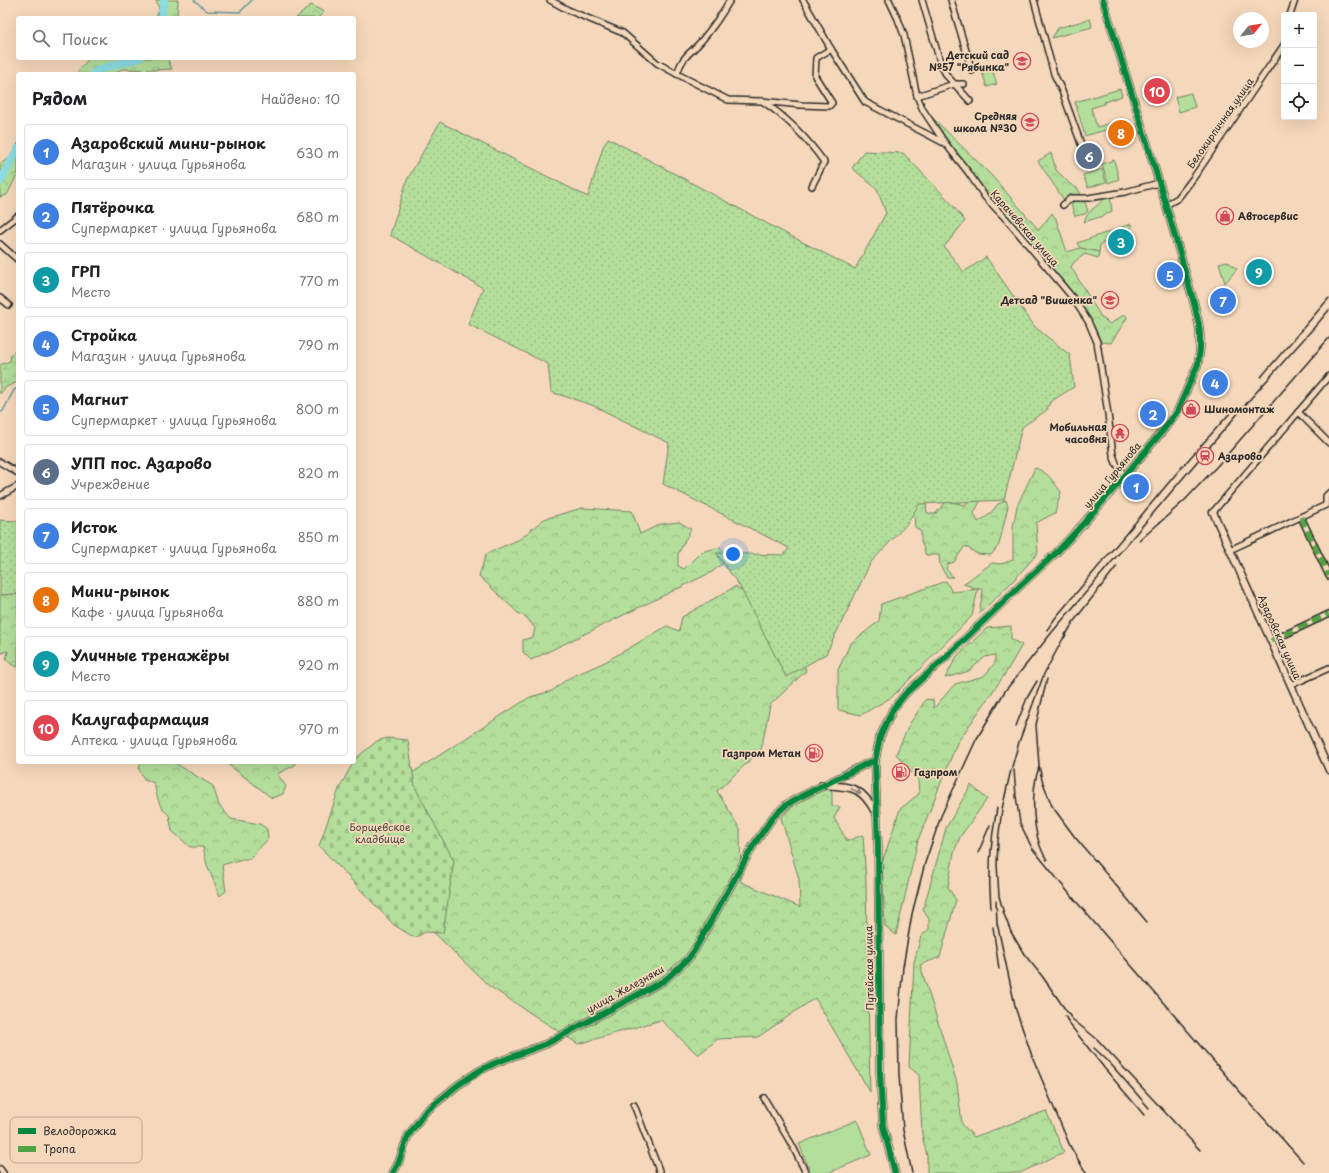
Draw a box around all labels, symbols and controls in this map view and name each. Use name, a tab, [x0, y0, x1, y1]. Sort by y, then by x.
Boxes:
north arrow	[1233, 12, 1269, 48]
map controls	[1281, 12, 1317, 120]
button: +	[1281, 12, 1317, 48]
search box	[16, 16, 356, 60]
icon: search	[30, 27, 52, 49]
text: Поиск	[62, 27, 108, 50]
place label: Детский сад №57 "Рябинка"	[929, 47, 1009, 74]
button: −	[1281, 48, 1317, 84]
school or university icon: Детский сад №57 "Рябинка"	[1012, 51, 1032, 71]
street label: Белокирпичная улица	[1183, 74, 1257, 171]
pin: 10	[1144, 76, 1170, 106]
button: locate	[1281, 84, 1317, 120]
text: Рядом	[32, 85, 87, 111]
text: Найдено: 10	[261, 89, 340, 108]
place label: Средняя школа №30	[953, 108, 1018, 135]
school or university icon: Средняя школа №30	[1020, 112, 1040, 132]
pin: 8	[1108, 118, 1134, 148]
text: Азаровский мини-рынок	[71, 131, 266, 154]
pin: 6	[1076, 141, 1102, 171]
text: 1	[43, 143, 49, 162]
text: 630 m	[296, 143, 339, 162]
text: Магазин · улица Гурьянова	[71, 154, 246, 173]
street label: Карачевская улица	[988, 186, 1063, 270]
text: Пятёрочка	[71, 195, 154, 218]
shop icon: Автосервис	[1215, 206, 1235, 226]
text: 2	[41, 207, 51, 226]
text: 680 m	[296, 207, 339, 226]
place label: Автосервис	[1238, 208, 1299, 223]
text: Супермаркет · улица Гурьянова	[71, 218, 277, 237]
pin: 3	[1108, 227, 1134, 257]
pin: 9	[1246, 257, 1272, 287]
text: ГРП	[71, 259, 100, 282]
pin: 5	[1157, 260, 1183, 290]
text: 3	[42, 271, 50, 290]
text: 770 m	[299, 271, 339, 290]
text: Место	[71, 282, 111, 301]
pin: 7	[1210, 286, 1236, 316]
school or university icon: Детсад "Вишенка"	[1100, 290, 1120, 310]
place label: Детсад "Вишенка"	[1000, 292, 1097, 307]
text: Стройка	[71, 323, 137, 346]
text: 4	[42, 335, 50, 354]
text: 790 m	[298, 335, 339, 354]
text: Магазин · улица Гурьянова	[71, 346, 246, 365]
pin: 4	[1202, 368, 1228, 398]
text: Магнит	[71, 387, 128, 410]
text: 5	[42, 399, 50, 418]
text: 800 m	[296, 399, 339, 418]
pin: 2	[1140, 399, 1166, 429]
shop icon: Шиномонтаж	[1181, 399, 1201, 419]
place label: Шиномонтаж	[1204, 401, 1274, 416]
text: Супермаркет · улица Гурьянова	[71, 410, 277, 429]
place label: Мобильная часовня	[1050, 419, 1107, 446]
temple icon: Мобильная часовня	[1110, 423, 1130, 443]
street label: улица Гурьянова	[1079, 438, 1145, 512]
station icon: Азарово	[1195, 446, 1215, 466]
place label: Азарово	[1217, 448, 1262, 463]
text: УПП пос. Азарово	[71, 451, 212, 474]
text: 6	[41, 463, 51, 482]
text: 820 m	[298, 463, 339, 482]
pin: 1	[1123, 472, 1149, 502]
text: Учреждение	[71, 474, 150, 493]
text: Исток	[71, 515, 117, 538]
text: 7	[42, 527, 50, 546]
text: 850 m	[298, 527, 339, 546]
text: Супермаркет · улица Гурьянова	[71, 538, 277, 557]
your location	[723, 544, 743, 564]
text: Мини-рынок	[71, 579, 169, 602]
text: 8	[42, 591, 50, 610]
text: 880 m	[297, 591, 339, 610]
street label: Азаровская улица	[1255, 592, 1306, 682]
text: Кафе · улица Гурьянова	[71, 602, 224, 621]
text: Уличные тренажёры	[71, 643, 229, 666]
text: 9	[42, 655, 50, 674]
text: 920 m	[298, 655, 339, 674]
text: Место	[71, 666, 111, 685]
text: Калугафармация	[71, 707, 209, 730]
text: 10	[38, 719, 54, 738]
text: 970 m	[298, 719, 339, 738]
text: Аптека · улица Гурьянова	[71, 730, 237, 749]
fuel station icon: Газпром Метан	[804, 743, 824, 763]
place label: Газпром Метан	[722, 745, 801, 760]
fuel station icon: Газпром	[891, 762, 911, 782]
place label: Газпром	[914, 764, 958, 779]
one-way arrow	[850, 788, 862, 794]
park label: Борщевское кладбище	[349, 819, 411, 846]
street label: Путейская улица	[860, 925, 878, 1011]
street label: улица Железняки	[583, 961, 666, 1016]
legend	[10, 1117, 142, 1163]
text: Велодорожка	[43, 1122, 116, 1139]
text: Тропа	[43, 1140, 76, 1157]

